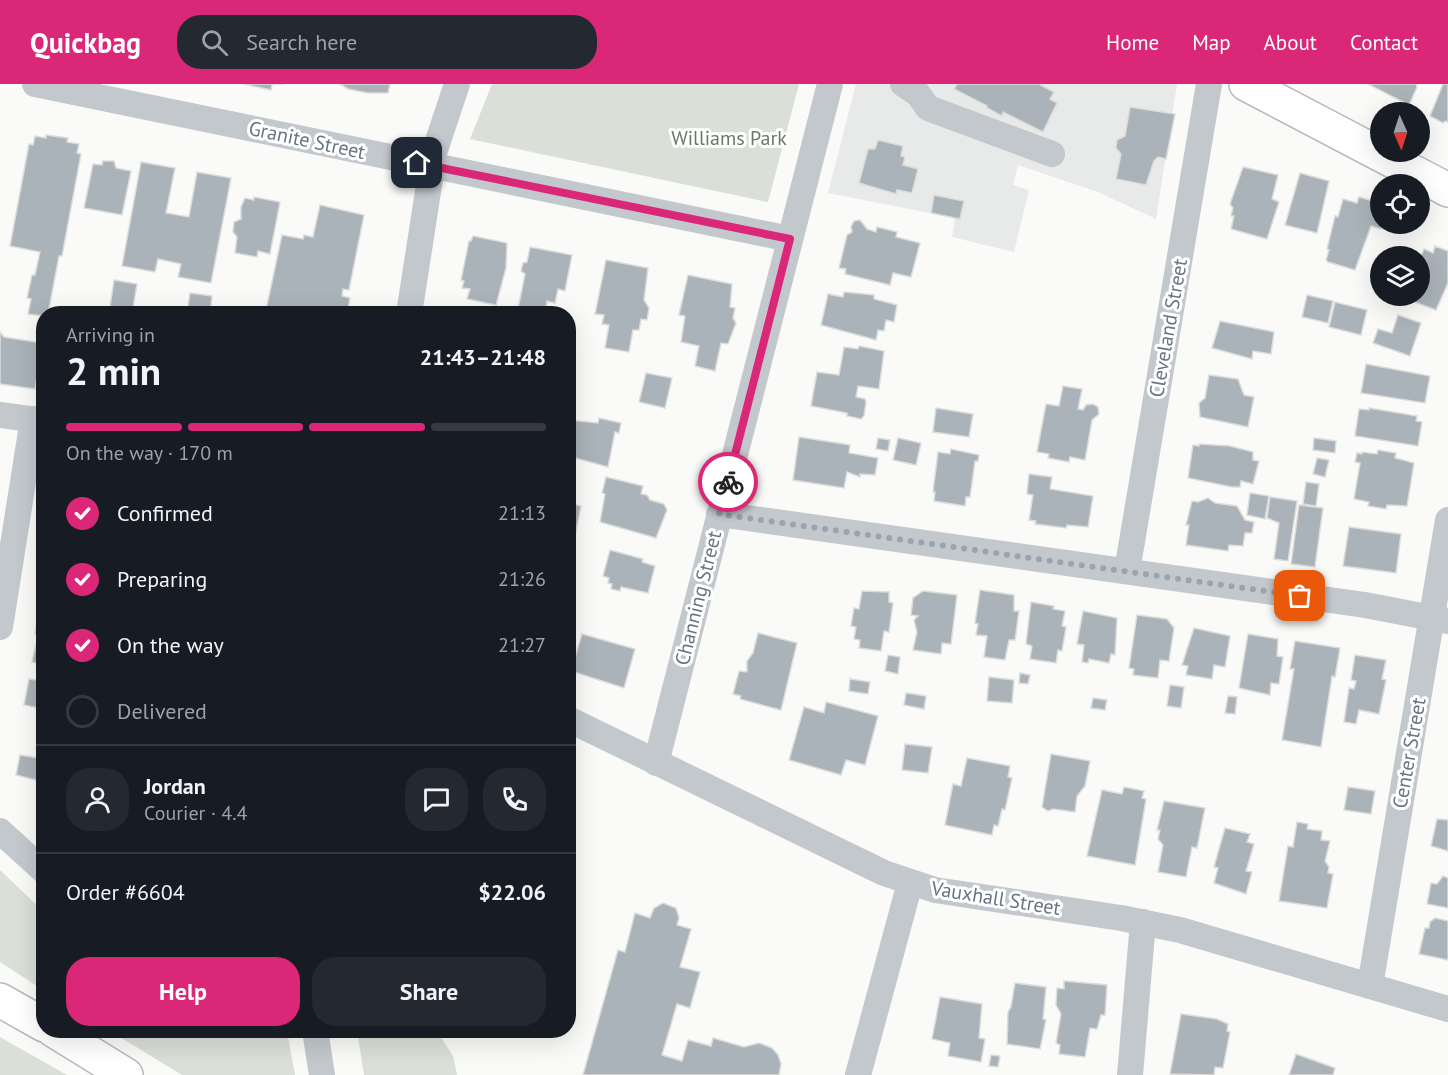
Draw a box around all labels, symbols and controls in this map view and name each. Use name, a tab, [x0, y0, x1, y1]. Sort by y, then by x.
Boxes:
search box	[177, 15, 597, 69]
text: Quickbag	[30, 24, 141, 61]
icon: search	[198, 26, 231, 59]
text: Search here	[246, 28, 357, 56]
text: Home	[1106, 29, 1159, 56]
text: Map	[1192, 29, 1231, 56]
text: About	[1264, 29, 1317, 56]
text: Contact	[1350, 29, 1418, 56]
north arrow	[1370, 102, 1430, 162]
map controls	[1370, 102, 1430, 306]
street label: Granite Street	[246, 115, 368, 165]
park label: Williams Park	[671, 125, 787, 151]
pin	[391, 137, 442, 188]
icon: home	[400, 146, 433, 179]
button: locate	[1370, 174, 1430, 234]
button: layers	[1370, 246, 1430, 306]
street label: Cleveland Street	[1143, 256, 1193, 399]
text: Arriving in	[66, 322, 155, 348]
text: 21:43–21:48	[420, 343, 546, 371]
text: 2 min	[66, 345, 161, 396]
text: On the way · 170 m	[66, 440, 233, 466]
courier	[698, 452, 758, 512]
icon: bike	[712, 466, 745, 499]
icon: check	[66, 497, 99, 530]
text: Confirmed	[117, 499, 213, 527]
text: 21:13	[498, 500, 546, 526]
street label: Channing Street	[669, 528, 727, 668]
icon: check	[66, 563, 99, 596]
text: Preparing	[117, 565, 207, 593]
text: 21:26	[498, 566, 546, 592]
pin	[1274, 570, 1325, 621]
icon: bag	[1283, 579, 1316, 612]
icon: check	[66, 629, 99, 662]
text: On the way	[117, 631, 224, 659]
text: 21:27	[498, 632, 546, 658]
street label: Center Street	[1386, 695, 1432, 810]
text: Delivered	[117, 697, 207, 725]
button: person	[66, 768, 129, 831]
button: chat	[405, 768, 468, 831]
button: phone	[483, 768, 546, 831]
text: Jordan	[144, 772, 206, 800]
text: Courier · 4.4	[144, 800, 247, 826]
street label: Vauxhall Street	[929, 875, 1063, 921]
text: Order #6604	[66, 878, 185, 906]
text: $22.06	[478, 878, 546, 906]
button: Help	[66, 957, 300, 1026]
button: Share	[312, 957, 546, 1026]

